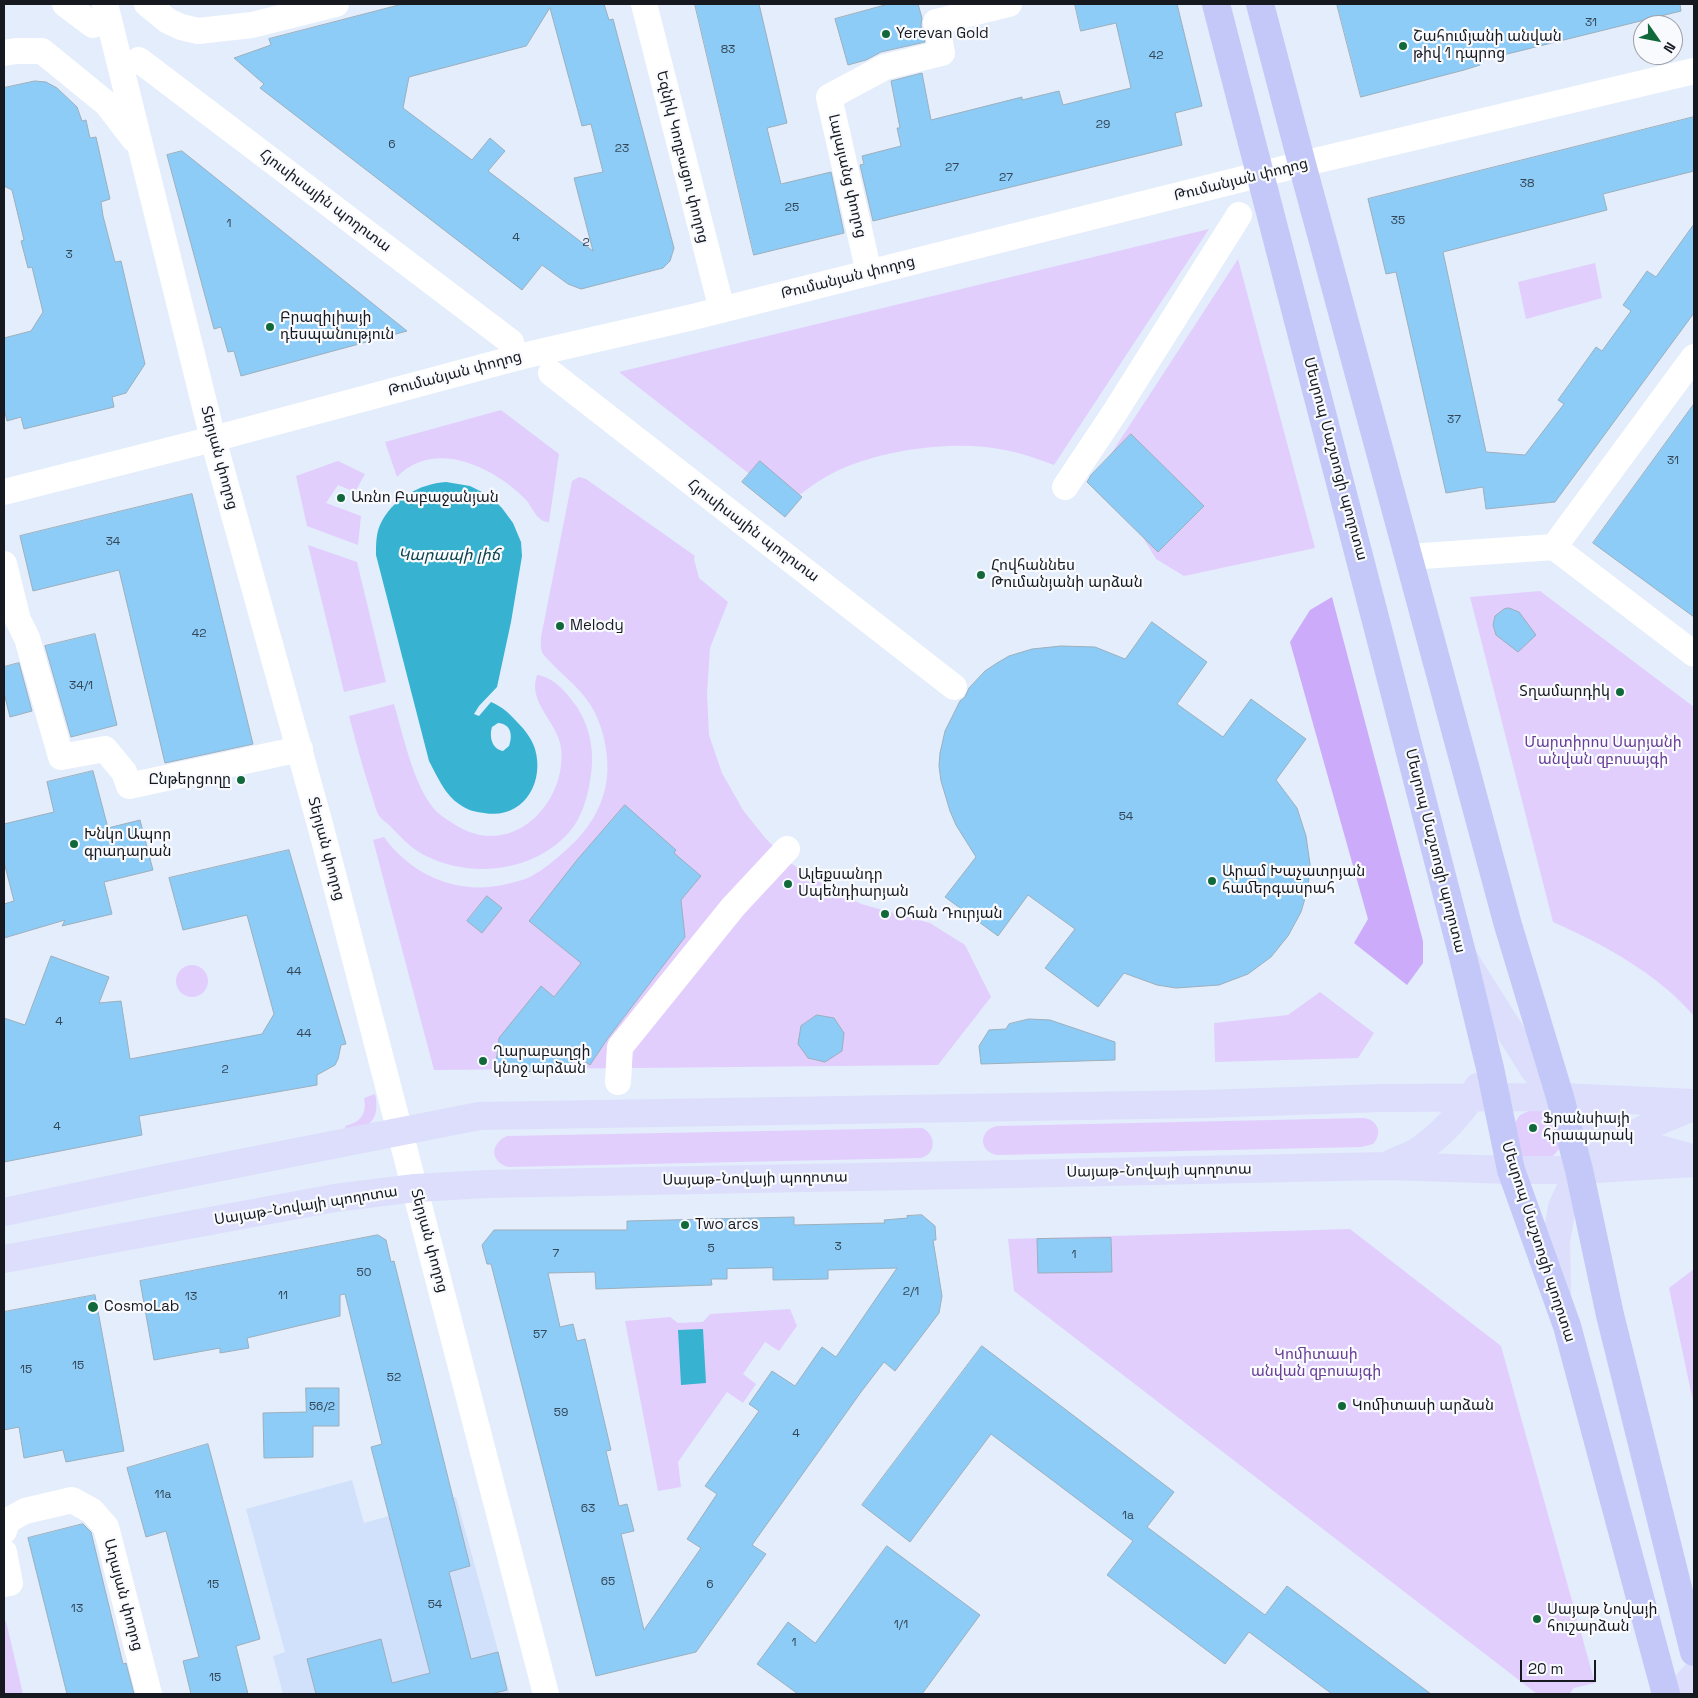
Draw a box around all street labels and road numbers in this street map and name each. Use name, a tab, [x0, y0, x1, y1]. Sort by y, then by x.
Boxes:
street label: Եզնիկ Կողբացու փողոց	[652, 69, 712, 245]
street label: Լալայանց փողոց	[824, 112, 870, 240]
street label: Հյուսիսային պողոտա	[256, 146, 394, 256]
street label: Թումանյան փողոց	[1172, 155, 1310, 205]
street label: Թումանյան փողոց	[779, 253, 917, 303]
street label: Թումանյան փողոց	[386, 347, 524, 401]
street label: Մեսրոպ Մաշտոցի պողոտա	[1299, 355, 1371, 563]
street label: Տերյան փողոց	[197, 404, 241, 512]
street label: Հյուսիսային պողոտա	[684, 476, 822, 586]
street label: Մեսրոպ Մաշտոցի պողոտա	[1401, 747, 1469, 955]
street label: Տերյան փողոց	[304, 795, 348, 903]
street label: Մեսրոպ Մաշտոցի պողոտա	[1497, 1139, 1579, 1345]
street label: Սայաթ-Նովայի պողոտա	[1066, 1160, 1252, 1182]
street label: Սայաթ-Նովայի պողոտա	[662, 1168, 848, 1190]
street label: Սայաթ-Նովայի պողոտա	[213, 1183, 399, 1229]
street label: Տերյան փողոց	[407, 1187, 451, 1295]
street label: Աղայան փողոց	[99, 1537, 147, 1653]

